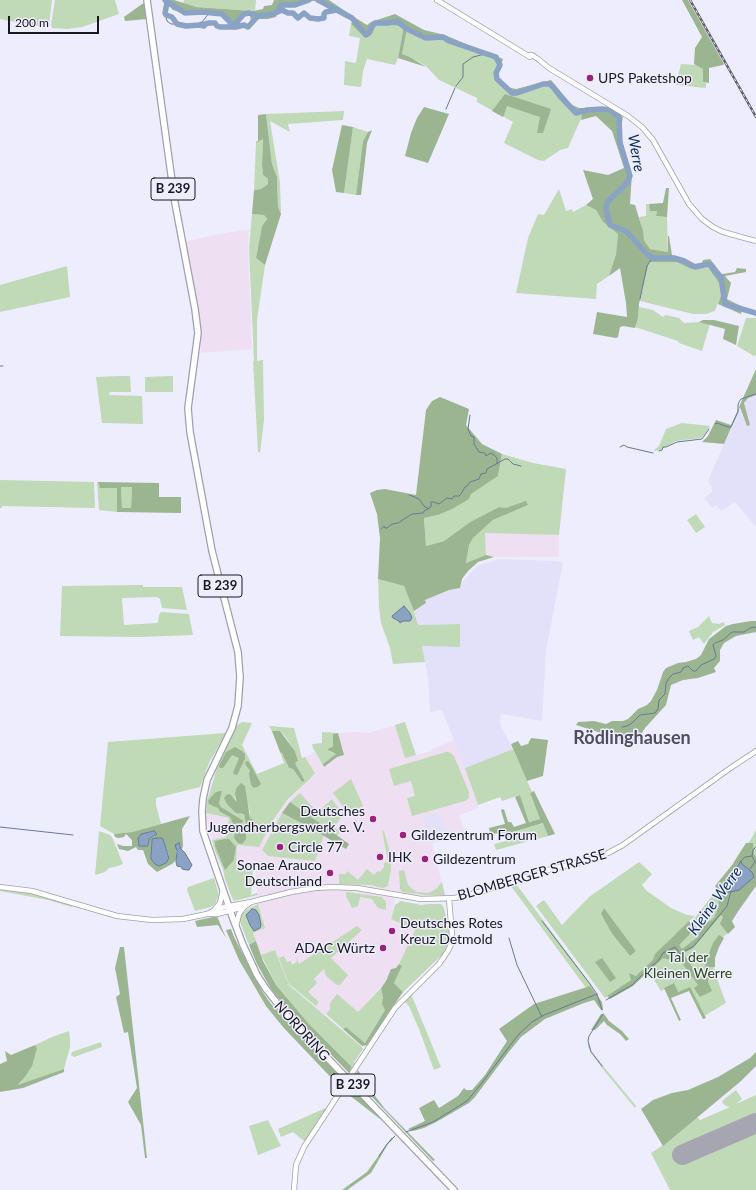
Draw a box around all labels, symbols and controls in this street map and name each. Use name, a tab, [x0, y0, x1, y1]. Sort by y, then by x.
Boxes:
scale bar	[10, 8, 101, 34]
text: 200 m	[15, 15, 49, 30]
place label: UPS Paketshop	[598, 70, 692, 86]
marker: UPS Paketshop	[585, 73, 595, 83]
water label: Werre	[624, 133, 648, 173]
road number: B 239	[151, 178, 195, 200]
road number: B 239	[198, 575, 242, 597]
district label: Rödlinghausen	[573, 727, 691, 749]
place label: Deutsches Jugendherbergswerk e. V.	[207, 803, 365, 836]
marker: Deutsches Jugendherbergswerk e. V.	[368, 814, 378, 824]
place label: Gildezentrum Forum	[411, 827, 537, 843]
marker: Gildezentrum Forum	[398, 830, 408, 840]
place label: Circle 77	[288, 839, 343, 855]
marker: Circle 77	[275, 842, 285, 852]
street label: BLOMBERGER STRASSE	[456, 846, 608, 904]
place label: IHK	[388, 849, 412, 865]
place label: Gildezentrum	[433, 851, 516, 867]
marker: IHK	[375, 852, 385, 862]
marker: Gildezentrum	[420, 854, 430, 864]
place label: Sonae Arauco Deutschland	[237, 857, 322, 890]
water label: Kleine Werre	[684, 863, 746, 939]
marker: Sonae Arauco Deutschland	[325, 868, 335, 878]
place label: Deutsches Rotes Kreuz Detmold	[400, 915, 503, 948]
marker: Deutsches Rotes Kreuz Detmold	[387, 926, 397, 936]
place label: ADAC Würtz	[295, 940, 375, 956]
marker: ADAC Würtz	[378, 943, 388, 953]
park label: Tal der Kleinen Werre	[644, 949, 732, 982]
street label: NORDRING	[271, 998, 333, 1064]
road number: B 239	[331, 1074, 375, 1096]

